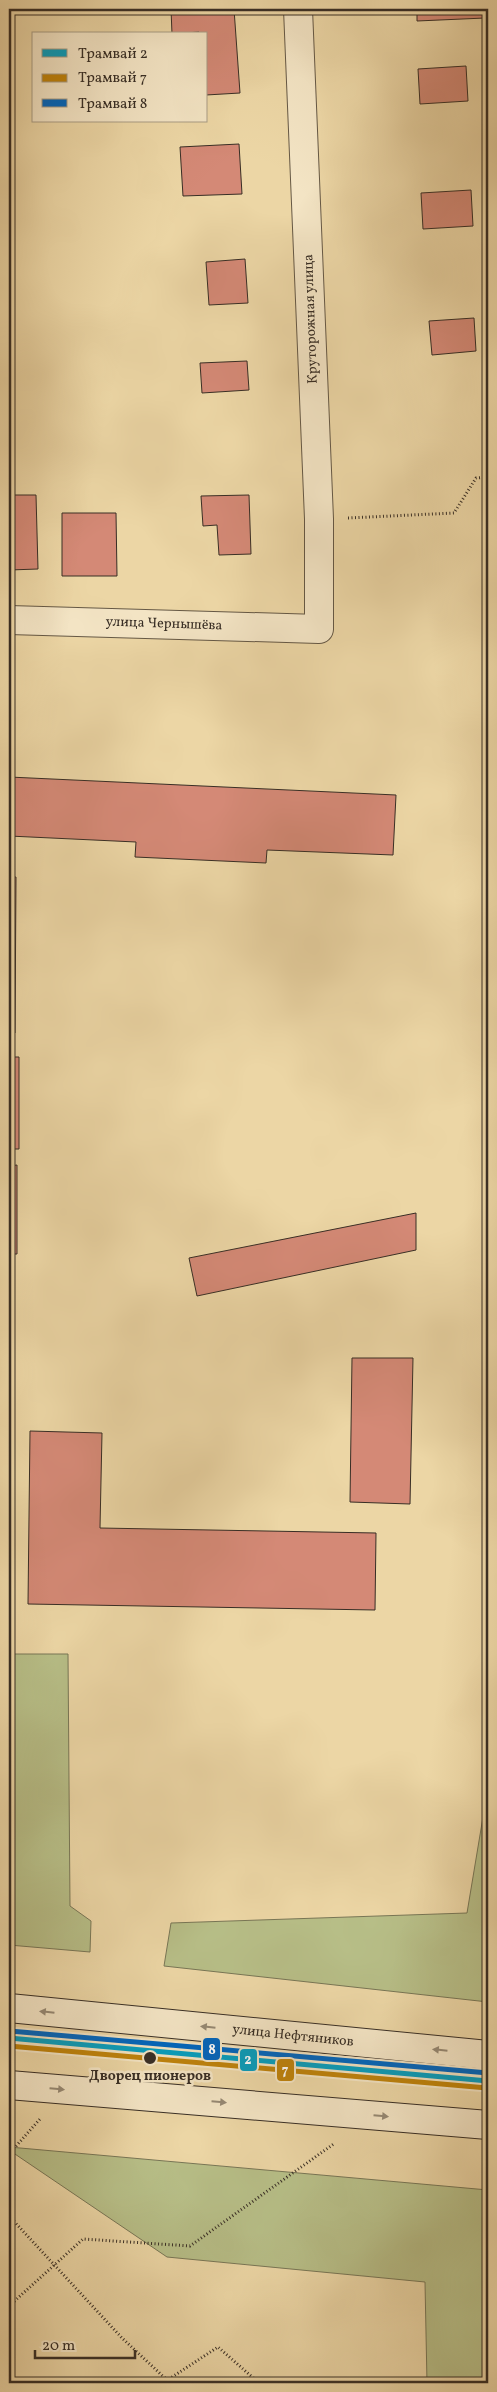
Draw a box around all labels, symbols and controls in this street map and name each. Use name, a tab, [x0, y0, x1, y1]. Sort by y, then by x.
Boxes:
legend	[32, 32, 208, 122]
text: Трамвай 2	[78, 44, 148, 65]
text: Трамвай 7	[78, 68, 147, 89]
text: Трамвай 8	[78, 94, 147, 115]
street label: Круторожная улица	[299, 254, 323, 384]
street label: улица Чернышёва	[105, 612, 223, 636]
one-way arrow	[38, 2008, 54, 2016]
street label: улица Нефтяников	[231, 2020, 355, 2052]
one-way arrow	[200, 2023, 216, 2031]
line badge: 8	[202, 2037, 221, 2061]
text: 8	[208, 2041, 216, 2060]
one-way arrow	[431, 2046, 447, 2054]
line badge: 2	[239, 2048, 258, 2072]
marker: Дворец пионеров	[142, 2050, 158, 2066]
text: 2	[244, 2051, 252, 2070]
line badge: 7	[276, 2058, 295, 2082]
text: 7	[282, 2062, 289, 2081]
place label: Дворец пионеров	[89, 2067, 211, 2086]
one-way arrow	[50, 2085, 66, 2093]
one-way arrow	[212, 2099, 228, 2107]
one-way arrow	[373, 2112, 389, 2120]
scale bar	[35, 2327, 135, 2359]
text: 20 m	[42, 2336, 75, 2357]

